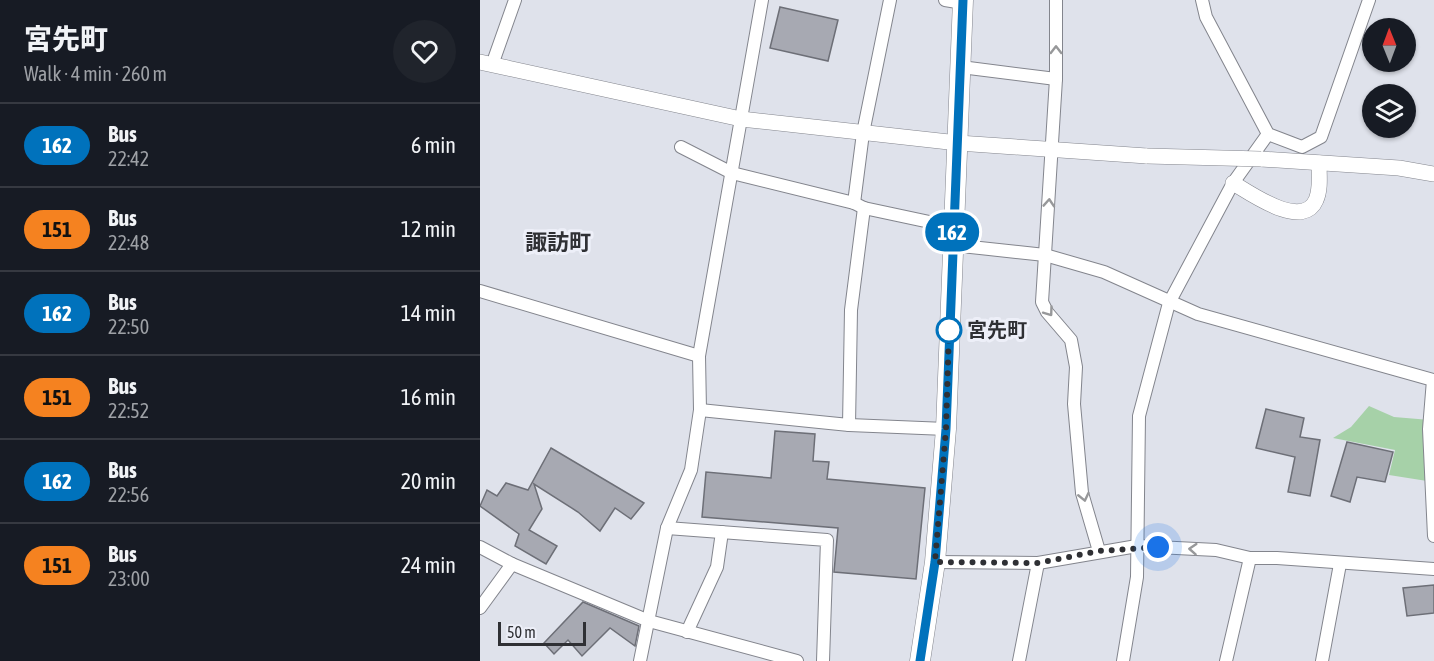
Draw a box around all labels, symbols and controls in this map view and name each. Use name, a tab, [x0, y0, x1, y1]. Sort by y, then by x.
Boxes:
north arrow	[1362, 18, 1416, 72]
map controls	[1362, 18, 1416, 138]
button: heart	[393, 20, 456, 83]
text: 宮先町	[24, 23, 108, 55]
one-way arrow	[1050, 46, 1062, 55]
text: Walk · 4 min · 260 m	[24, 62, 167, 85]
button: layers	[1362, 84, 1416, 138]
text: Bus	[108, 121, 137, 147]
text: 6 min	[411, 132, 456, 158]
text: 162	[42, 133, 72, 157]
text: 22:42	[108, 147, 149, 170]
one-way arrow	[1042, 198, 1055, 208]
text: Bus	[108, 205, 137, 231]
line badge: 162	[918, 212, 986, 252]
text: 12 min	[401, 216, 456, 242]
text: 151	[42, 217, 72, 241]
text: 162	[937, 220, 967, 244]
district label: 諏訪町	[525, 229, 591, 255]
text: 22:48	[108, 231, 149, 254]
text: Bus	[108, 289, 137, 315]
text: 14 min	[401, 300, 456, 326]
text: 162	[42, 301, 72, 325]
one-way arrow	[1042, 305, 1053, 316]
text: 22:50	[108, 315, 149, 338]
marker: 宮先町	[936, 317, 962, 343]
place label: 宮先町	[967, 318, 1027, 341]
text: Bus	[108, 373, 137, 399]
text: 16 min	[401, 384, 456, 410]
text: 151	[42, 385, 72, 409]
text: 22:52	[108, 399, 149, 422]
text: Bus	[108, 457, 137, 483]
text: 20 min	[401, 468, 456, 494]
text: 162	[42, 469, 72, 493]
text: 22:56	[108, 483, 149, 506]
one-way arrow	[1077, 492, 1090, 502]
your location	[1143, 532, 1173, 562]
text: Bus	[108, 541, 137, 567]
one-way arrow	[1188, 542, 1197, 555]
text: 24 min	[401, 552, 456, 578]
text: 151	[42, 553, 72, 577]
text: 23:00	[108, 567, 150, 590]
scale bar	[498, 619, 586, 646]
text: 50 m	[507, 623, 536, 641]

